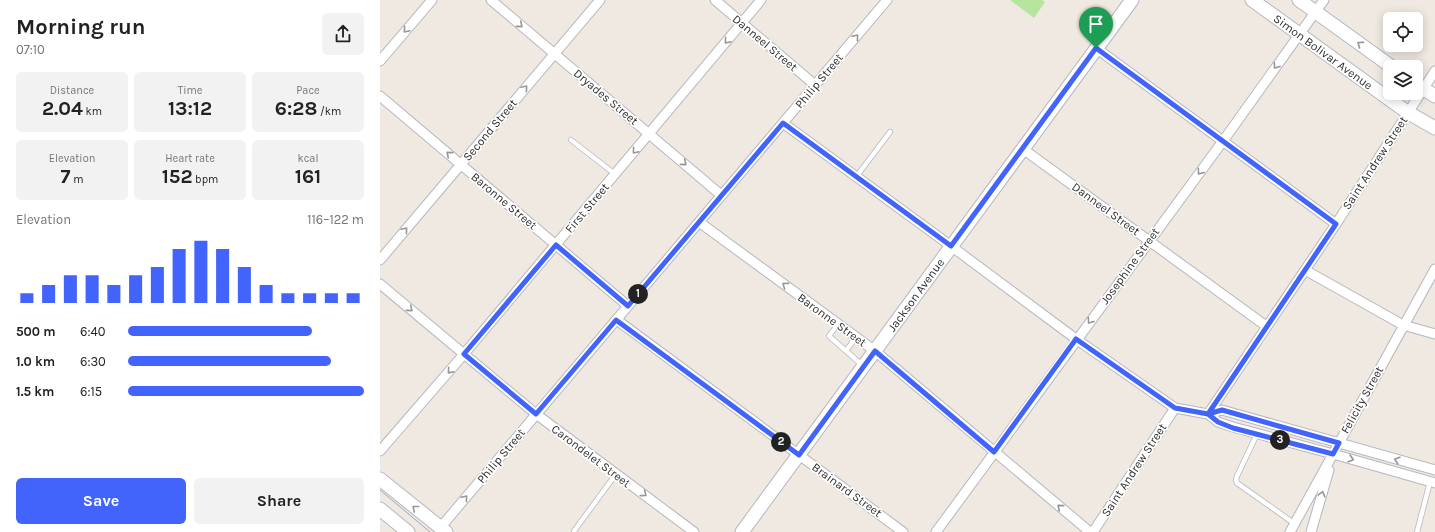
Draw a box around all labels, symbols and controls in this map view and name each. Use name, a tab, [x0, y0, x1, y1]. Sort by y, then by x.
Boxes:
pin	[1079, 7.0, 1113, 48]
street label: Simon Bolivar Avenue	[1271, 11, 1375, 93]
street label: Danneel Street	[730, 12, 801, 75]
map controls	[1383, 12, 1423, 100]
button: locate	[1383, 12, 1423, 52]
button: share	[322, 13, 364, 55]
icon: arrive	[1085, 13, 1107, 35]
text: Morning run	[16, 14, 145, 40]
one-way arrow	[516, 21, 523, 28]
one-way arrow	[404, 25, 411, 32]
one-way arrow	[851, 35, 858, 42]
one-way arrow	[725, 36, 732, 43]
one-way arrow	[1357, 41, 1364, 49]
text: 07:10	[16, 42, 45, 57]
street label: Philip Street	[792, 50, 846, 111]
button: layers	[1383, 60, 1423, 100]
one-way arrow	[1274, 62, 1281, 69]
street label: Dryades Street	[571, 66, 641, 128]
text: Distance	[50, 84, 94, 97]
text: Time	[178, 84, 202, 97]
text: Pace	[296, 84, 320, 97]
one-way arrow	[521, 86, 528, 93]
street label: Second Street	[460, 96, 520, 164]
text: 2.04	[42, 97, 83, 120]
text: 13:12	[168, 97, 212, 120]
text: 6:28	[275, 97, 317, 120]
text: km	[83, 105, 102, 118]
text: /km	[317, 105, 341, 118]
street label: Saint Andrew Street	[1340, 113, 1411, 212]
one-way arrow	[632, 146, 639, 154]
one-way arrow	[446, 151, 453, 158]
text: Elevation	[49, 152, 95, 165]
text: Heart rate	[165, 152, 215, 165]
text: kcal	[297, 152, 319, 165]
one-way arrow	[679, 159, 687, 166]
text: 7	[61, 165, 71, 188]
text: 152	[162, 165, 193, 188]
text: 161	[295, 165, 321, 188]
one-way arrow	[1198, 167, 1205, 174]
street label: Baronne Street	[468, 169, 540, 233]
text: m	[71, 173, 83, 186]
text: bpm	[193, 173, 218, 186]
street label: First Street	[562, 180, 612, 236]
street label: Danneel Street	[1069, 180, 1143, 239]
text: Elevation	[16, 212, 71, 227]
text: 116–122 m	[307, 212, 364, 227]
street label: Josephine Street	[1098, 225, 1163, 307]
one-way arrow	[401, 228, 408, 235]
street label: Jackson Avenue	[885, 256, 947, 334]
one-way arrow	[782, 283, 789, 290]
pin: 1	[628, 284, 648, 304]
text: 1	[636, 287, 640, 300]
street label: Baronne Street	[795, 290, 869, 350]
one-way arrow	[405, 305, 413, 312]
one-way arrow	[1088, 317, 1095, 324]
text: 500 m	[16, 324, 56, 339]
text: 6:40	[80, 324, 105, 339]
text: 1.0 km	[16, 354, 55, 369]
text: 6:30	[80, 354, 106, 369]
street label: Felicity Street	[1338, 364, 1386, 436]
one-way arrow	[447, 366, 454, 374]
text: 1.5 km	[16, 384, 54, 399]
text: 6:15	[80, 384, 102, 399]
street label: Saint Andrew Street	[1099, 420, 1170, 519]
street label: Carondelet Street	[549, 422, 634, 491]
street label: Philip Street	[474, 425, 528, 486]
pin: 3	[1270, 430, 1290, 450]
pin: 2	[771, 432, 791, 452]
text: 3	[1277, 433, 1283, 446]
text: 2	[778, 435, 784, 448]
one-way arrow	[1348, 454, 1355, 463]
one-way arrow	[1394, 456, 1401, 465]
street label: Brainard Street	[809, 460, 885, 520]
button: Save	[16, 478, 186, 524]
button: Share	[194, 478, 364, 524]
one-way arrow	[639, 489, 646, 496]
one-way arrow	[1317, 491, 1326, 498]
one-way arrow	[461, 495, 468, 503]
one-way arrow	[413, 505, 420, 512]
one-way arrow	[1057, 505, 1065, 512]

